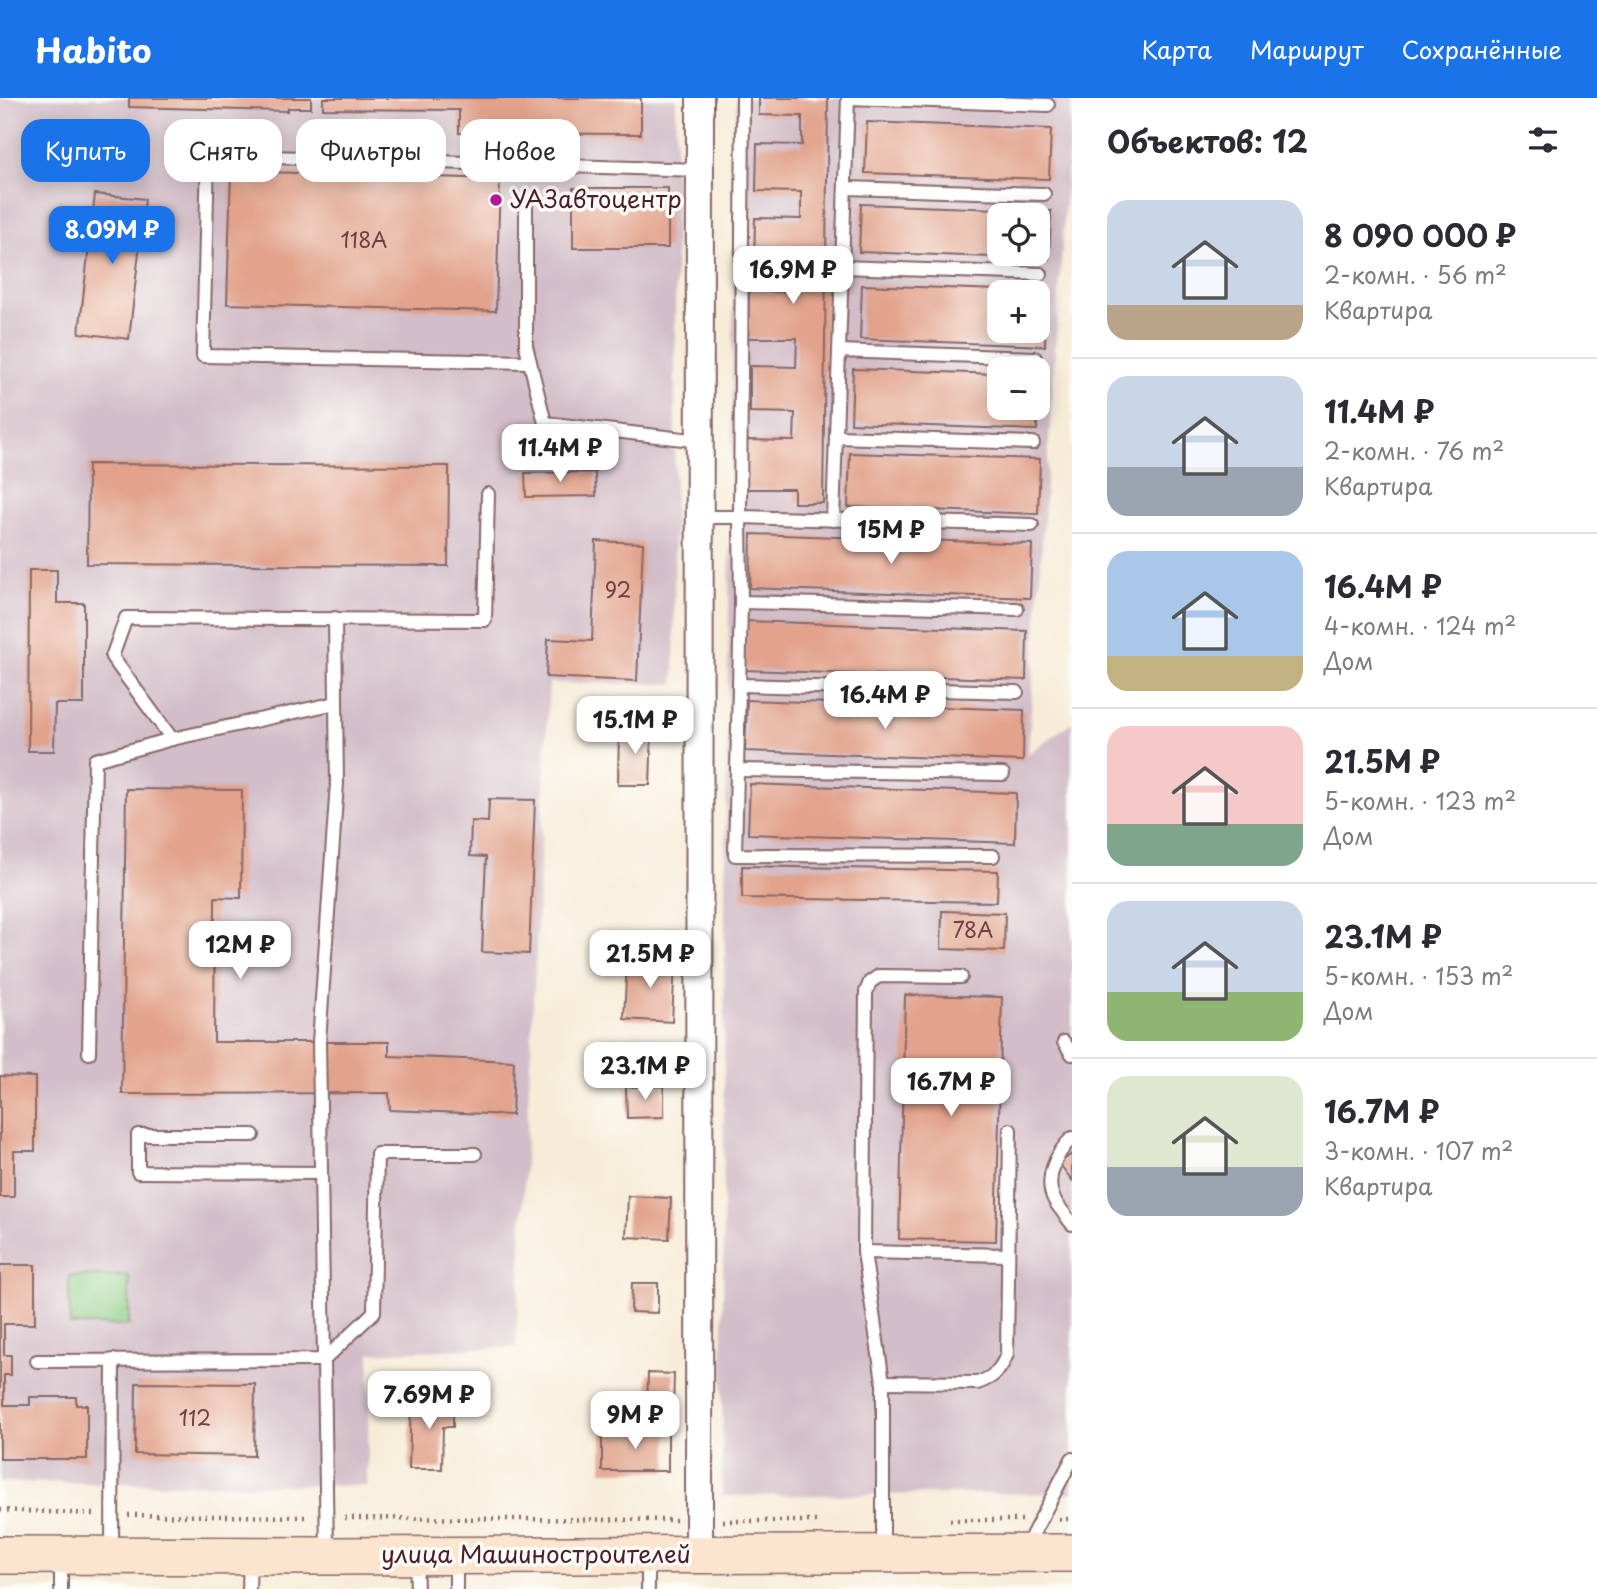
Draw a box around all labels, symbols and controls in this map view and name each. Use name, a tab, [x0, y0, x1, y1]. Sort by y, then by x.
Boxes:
text: Habito	[35, 24, 151, 74]
text: Карта	[1141, 31, 1212, 67]
text: Маршрут	[1250, 31, 1364, 67]
text: Сохранённые	[1402, 31, 1562, 67]
text: Объектов: 12	[1107, 118, 1308, 163]
chip: Купить	[21, 119, 150, 182]
chip: Снять	[164, 119, 282, 182]
chip: Фильтры	[296, 119, 446, 182]
chip: Новое	[460, 119, 580, 182]
icon: filters	[1524, 121, 1562, 159]
place label: УАЗавтоцентр	[510, 180, 682, 216]
marker: УАЗавтоцентр	[488, 192, 504, 208]
map controls	[987, 203, 1050, 420]
button: locate	[987, 203, 1050, 266]
pin: 8.09M ₽	[47, 206, 177, 266]
text: 8.09M ₽	[65, 211, 159, 246]
text: 8 090 000 ₽	[1324, 212, 1516, 257]
house number: 118А	[341, 223, 387, 255]
icon: home	[1163, 228, 1247, 312]
pin: 16.9M ₽	[728, 246, 858, 306]
text: 16.9M ₽	[749, 251, 837, 286]
text: 2-комн. · 56 m²	[1324, 257, 1507, 292]
button: +	[987, 280, 1050, 343]
text: Квартира	[1324, 292, 1432, 327]
button: −	[987, 357, 1050, 420]
text: 11.4M ₽	[1324, 388, 1434, 433]
icon: home	[1163, 404, 1247, 488]
pin: 11.4M ₽	[495, 424, 625, 484]
text: 11.4M ₽	[518, 429, 602, 464]
text: 2-комн. · 76 m²	[1324, 433, 1504, 468]
text: Квартира	[1324, 468, 1432, 503]
pin: 15M ₽	[842, 506, 940, 566]
text: 15M ₽	[857, 511, 925, 546]
text: 16.4M ₽	[1324, 563, 1442, 608]
house number: 92	[605, 573, 631, 605]
icon: home	[1163, 579, 1247, 663]
text: 4-комн. · 124 m²	[1324, 608, 1516, 643]
text: Дом	[1324, 643, 1373, 678]
pin: 16.4M ₽	[820, 672, 950, 731]
text: 16.4M ₽	[840, 676, 930, 711]
pin: 15.1M ₽	[570, 696, 700, 756]
text: 15.1M ₽	[593, 701, 677, 736]
text: 21.5M ₽	[1324, 738, 1440, 783]
icon: home	[1163, 754, 1247, 838]
text: 5-комн. · 123 m²	[1324, 783, 1516, 818]
text: Дом	[1324, 818, 1373, 853]
house number: 78А	[953, 913, 993, 945]
text: 23.1M ₽	[1324, 913, 1442, 958]
pin: 12M ₽	[191, 922, 289, 981]
text: 12M ₽	[205, 926, 275, 961]
icon: home	[1163, 929, 1247, 1013]
pin: 21.5M ₽	[585, 930, 715, 990]
text: 21.5M ₽	[605, 935, 695, 970]
text: 5-комн. · 153 m²	[1324, 958, 1513, 993]
text: Дом	[1324, 993, 1373, 1028]
pin: 23.1M ₽	[580, 1042, 710, 1102]
text: 23.1M ₽	[600, 1047, 690, 1082]
pin: 16.7M ₽	[886, 1058, 1016, 1118]
text: 16.7M ₽	[907, 1063, 995, 1098]
text: 16.7M ₽	[1324, 1088, 1439, 1133]
icon: home	[1163, 1104, 1247, 1188]
text: 3-комн. · 107 m²	[1324, 1133, 1513, 1168]
text: Квартира	[1324, 1168, 1432, 1203]
pin: 7.69M ₽	[364, 1372, 494, 1431]
text: 7.69M ₽	[384, 1376, 474, 1411]
pin: 9M ₽	[594, 1392, 676, 1451]
text: 9M ₽	[607, 1396, 663, 1431]
house number: 112	[179, 1401, 211, 1433]
street label: улица Машиностроителей	[381, 1535, 691, 1571]

